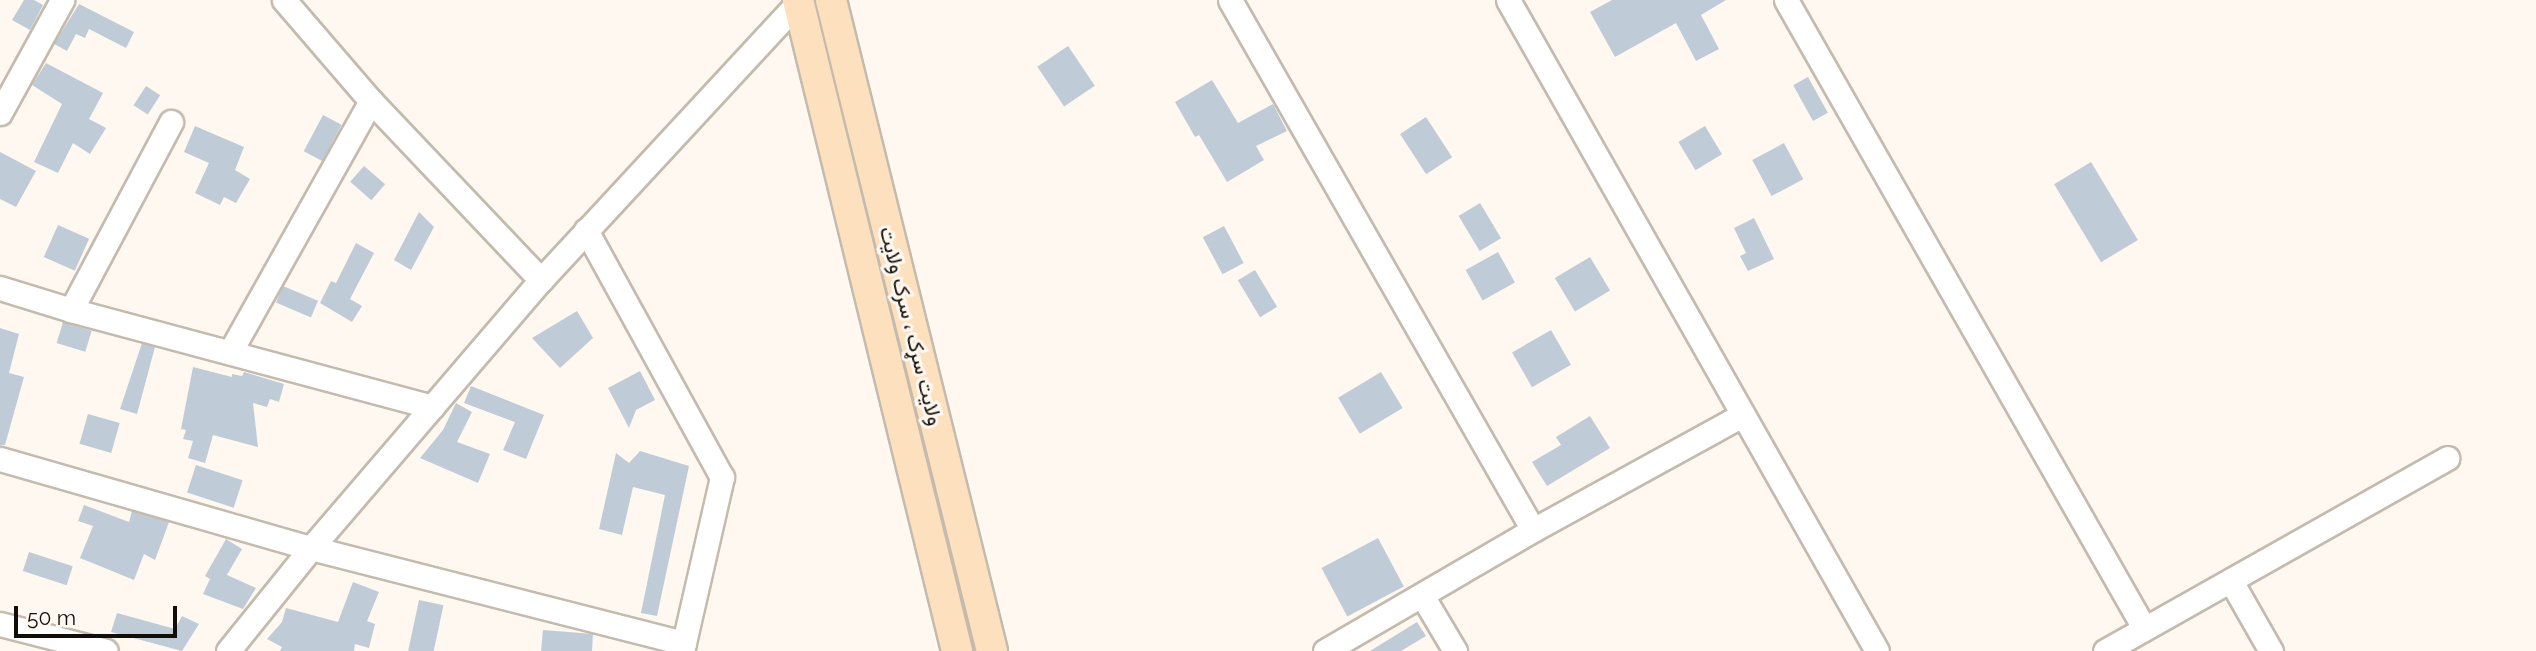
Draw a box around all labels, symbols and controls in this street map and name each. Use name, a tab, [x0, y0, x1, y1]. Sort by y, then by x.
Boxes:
street label: ولایت سړک ، سرک ولایت	[874, 224, 948, 428]
scale bar	[18, 592, 180, 636]
text: 50 m	[27, 605, 76, 630]

